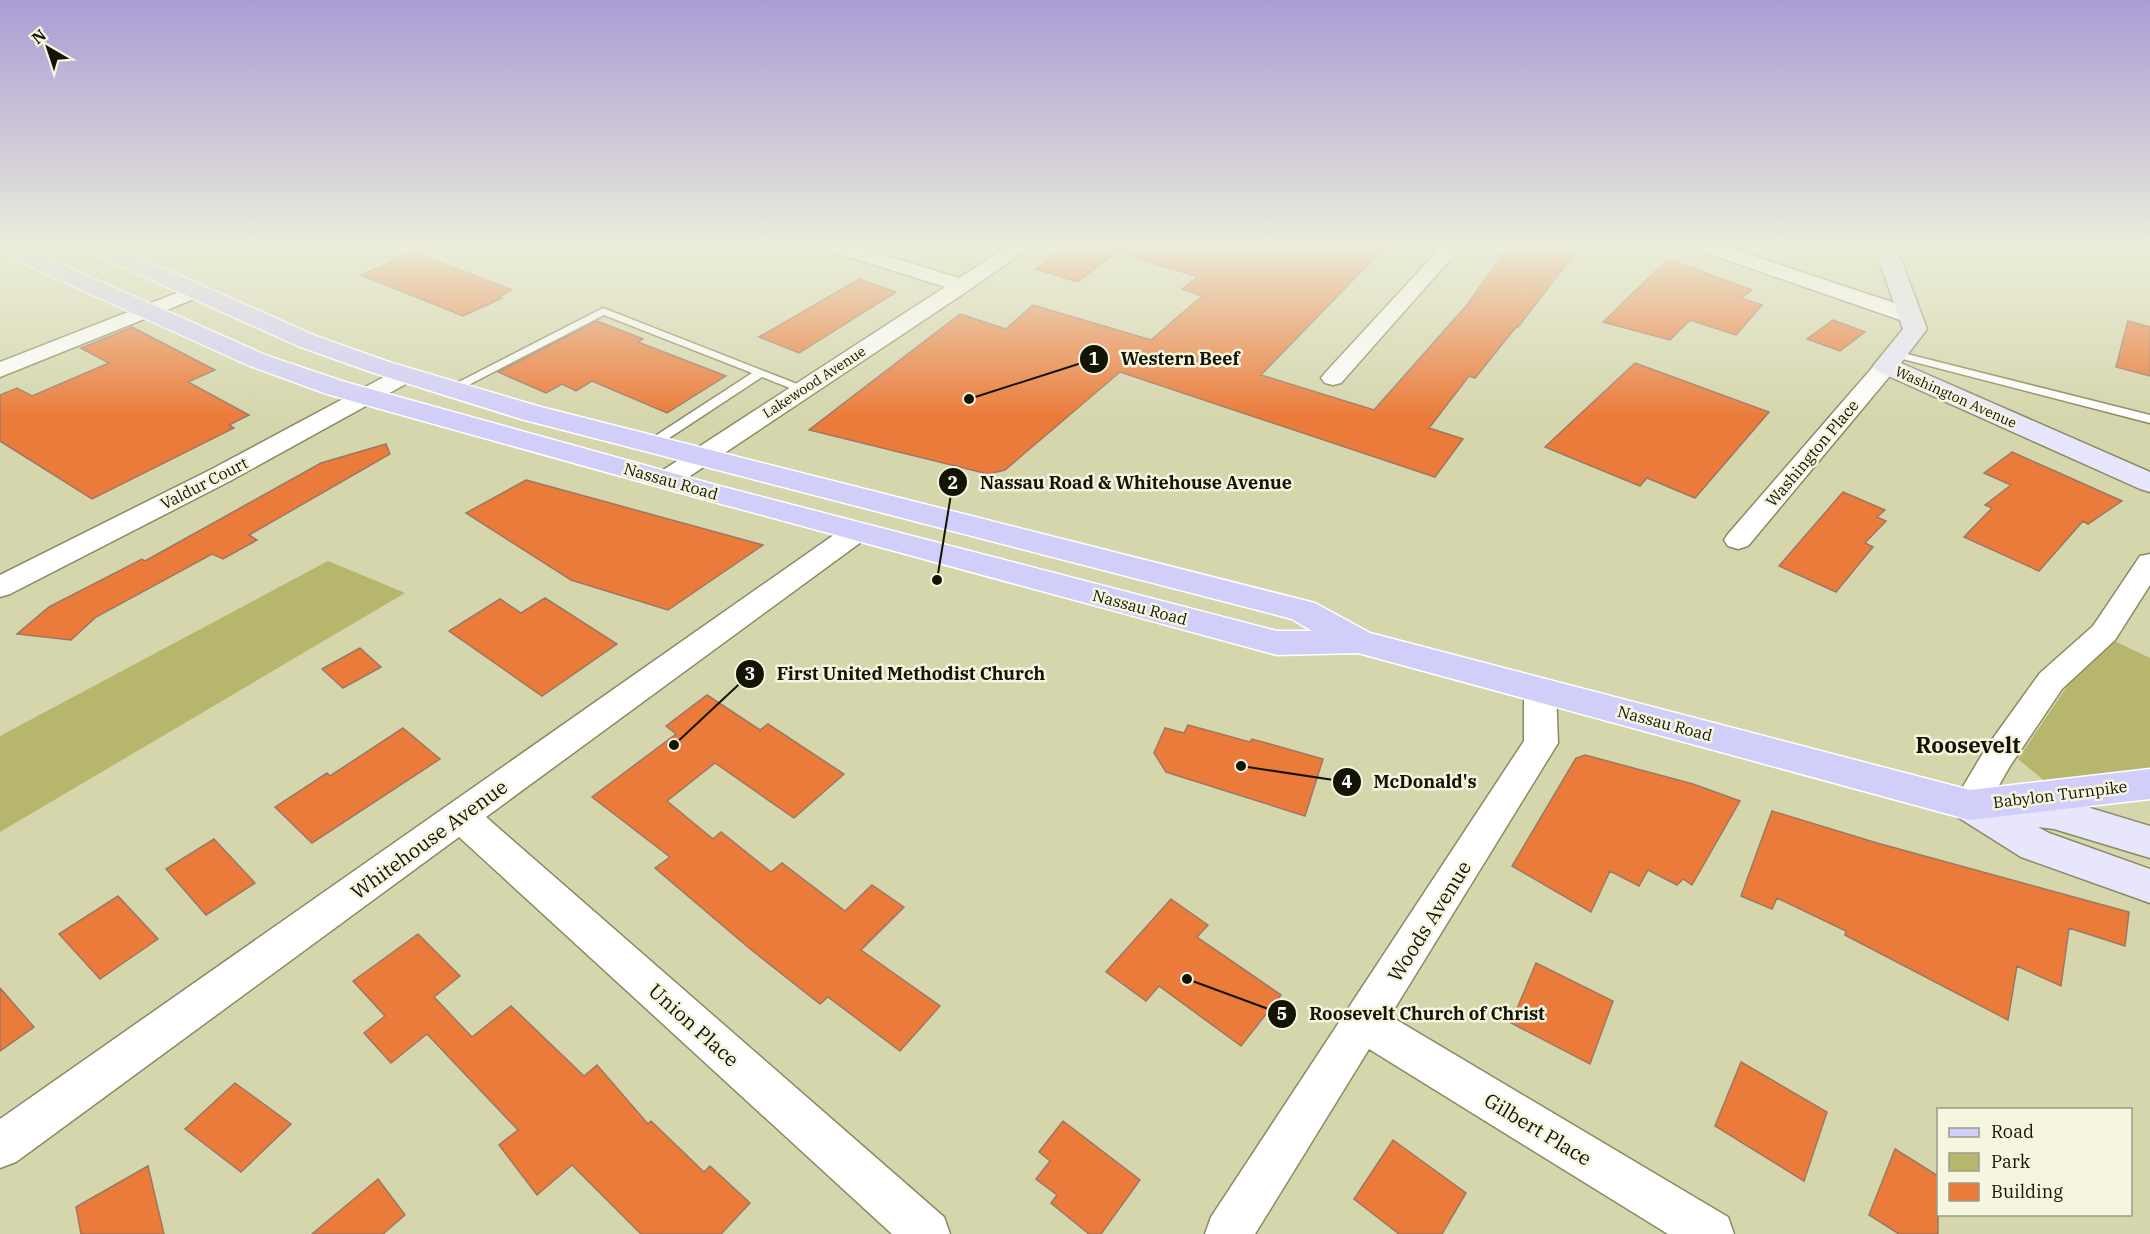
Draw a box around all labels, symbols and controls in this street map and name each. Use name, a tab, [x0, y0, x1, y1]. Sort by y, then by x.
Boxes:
north arrow	[18, 18, 78, 78]
text: N	[27, 25, 50, 48]
callout: Western Beef	[1079, 341, 1251, 377]
street label: Lakewood Avenue	[759, 342, 869, 422]
text: 1	[1089, 347, 1100, 370]
text: Western Beef	[1121, 347, 1241, 370]
street label: Washington Avenue	[1892, 362, 2020, 432]
street label: Washington Place	[1761, 395, 1863, 511]
street label: Valdur Court	[157, 452, 251, 514]
street label: Nassau Road	[622, 458, 721, 504]
callout: Nassau Road & Whitehouse Avenue	[938, 464, 1304, 500]
text: 2	[948, 471, 958, 494]
text: Nassau Road & Whitehouse Avenue	[980, 471, 1292, 494]
street label: Nassau Road	[1091, 585, 1190, 629]
callout: First United Methodist Church	[735, 656, 1057, 692]
text: 3	[745, 662, 755, 685]
text: First United Methodist Church	[777, 662, 1046, 685]
street label: Nassau Road	[1616, 701, 1715, 745]
district label: Roosevelt	[1916, 730, 2020, 759]
callout: McDonald's	[1332, 764, 1489, 800]
text: 4	[1342, 770, 1353, 793]
text: McDonald's	[1373, 770, 1477, 793]
street label: Whitehouse Avenue	[345, 773, 513, 905]
street label: Babylon Turnpike	[1992, 776, 2128, 812]
street label: Woods Avenue	[1381, 855, 1477, 987]
street label: Union Place	[643, 977, 745, 1073]
callout: Roosevelt Church of Christ	[1267, 996, 1557, 1032]
text: 5	[1277, 1002, 1287, 1025]
text: Roosevelt Church of Christ	[1309, 1002, 1545, 1025]
street label: Gilbert Place	[1479, 1086, 1597, 1172]
legend	[1937, 1108, 2132, 1216]
text: Road	[1991, 1120, 2034, 1143]
text: Park	[1991, 1150, 2031, 1173]
text: Building	[1991, 1180, 2063, 1203]

